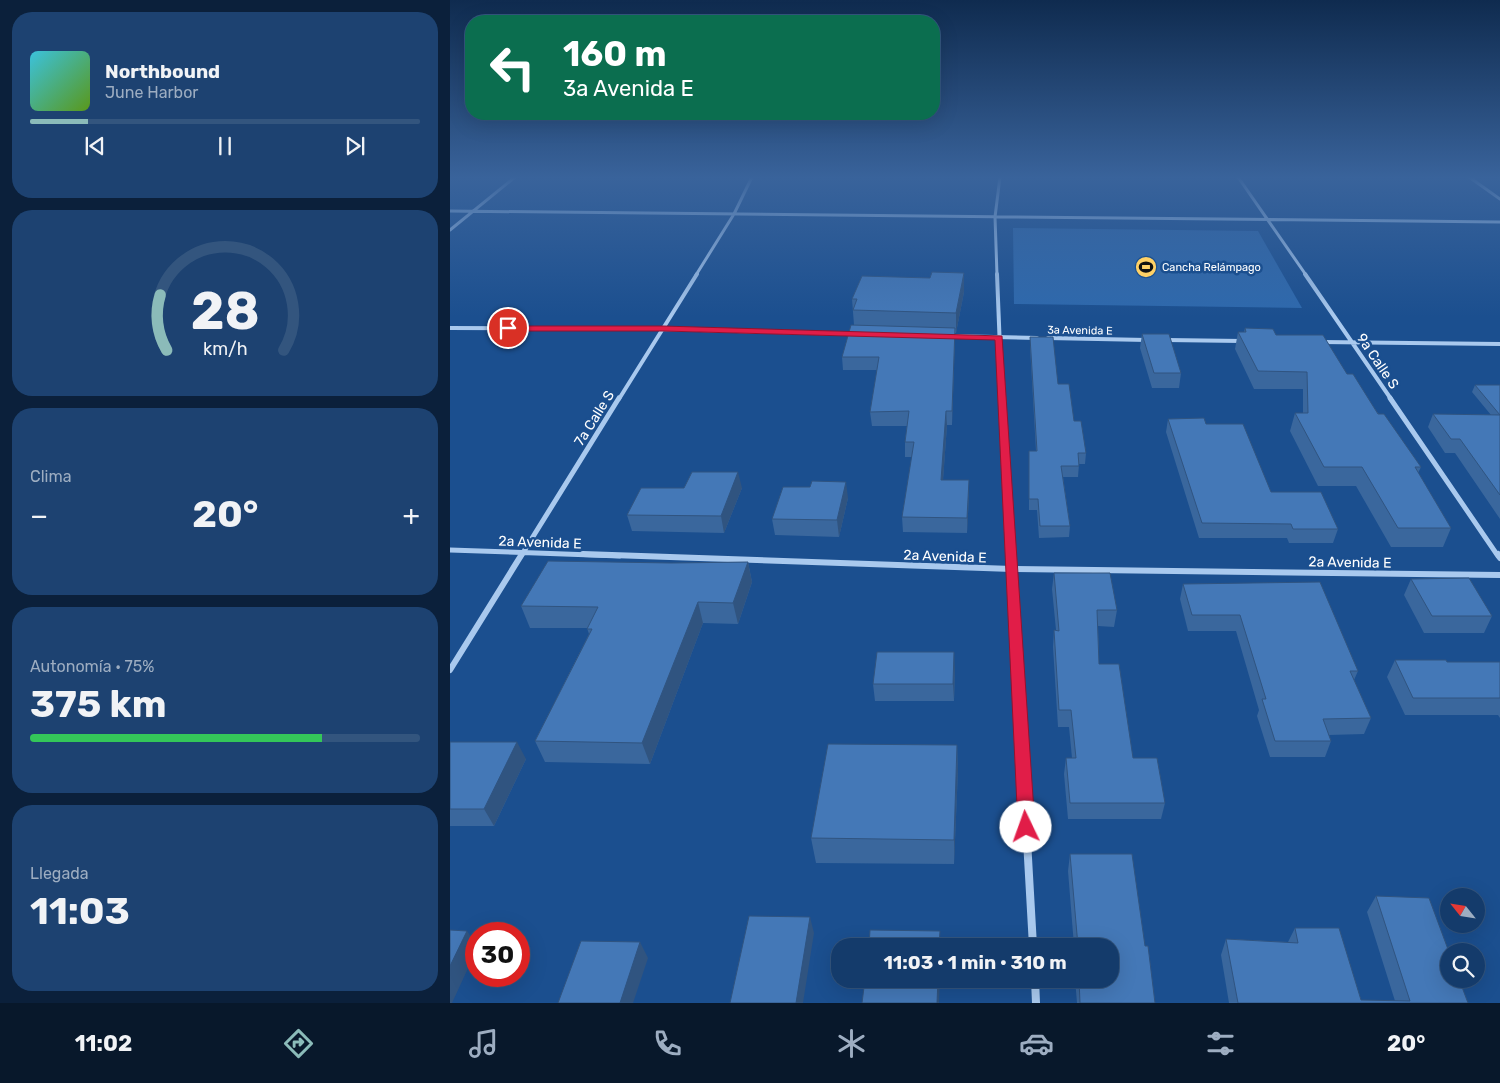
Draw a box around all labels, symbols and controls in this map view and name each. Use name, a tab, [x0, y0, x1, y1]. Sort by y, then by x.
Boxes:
text: 160 m	[563, 33, 667, 75]
icon: left	[480, 35, 545, 100]
text: Northbound	[105, 60, 220, 83]
text: 3a Avenida E	[563, 75, 694, 102]
text: June Harbor	[105, 83, 198, 102]
icon: previous	[81, 132, 109, 160]
icon: pause	[211, 132, 239, 160]
icon: next	[341, 132, 369, 160]
sports icon: Cancha Relámpago	[1134, 255, 1158, 279]
place label: Cancha Relámpago	[1162, 261, 1261, 274]
text: 28	[190, 280, 260, 342]
pin	[487, 307, 529, 349]
icon: arrive	[494, 314, 522, 342]
street label: 3a Avenida E	[1047, 323, 1113, 338]
street label: 9a Calle S	[1353, 330, 1402, 393]
text: km/h	[203, 338, 247, 359]
street label: 7a Calle S	[571, 387, 618, 449]
text: Clima	[30, 467, 71, 486]
text: 20°	[192, 491, 258, 537]
text: −	[30, 499, 48, 532]
text: +	[403, 499, 420, 532]
street label: 2a Avenida E	[498, 533, 582, 552]
street label: 2a Avenida E	[903, 547, 987, 566]
street label: 2a Avenida E	[1308, 553, 1392, 572]
text: Autonomía · 75%	[30, 657, 155, 676]
text: 375 km	[30, 681, 167, 727]
position arrow	[999, 800, 1051, 852]
text: Llegada	[30, 864, 89, 883]
text: 11:03	[30, 888, 130, 934]
north arrow	[1440, 888, 1485, 932]
map controls	[1440, 888, 1485, 988]
speed limit sign: 30	[465, 922, 530, 987]
button: search	[1440, 943, 1485, 988]
text: 11:03 · 1 min · 310 m	[883, 951, 1067, 974]
icon: directions	[281, 1026, 316, 1061]
icon: music	[466, 1026, 501, 1061]
icon: phone	[650, 1026, 685, 1061]
icon: climate	[834, 1026, 869, 1061]
icon: car	[1019, 1026, 1054, 1061]
icon: filters	[1203, 1026, 1238, 1061]
text: 11:02	[75, 1030, 132, 1057]
text: 20°	[1387, 1030, 1425, 1057]

